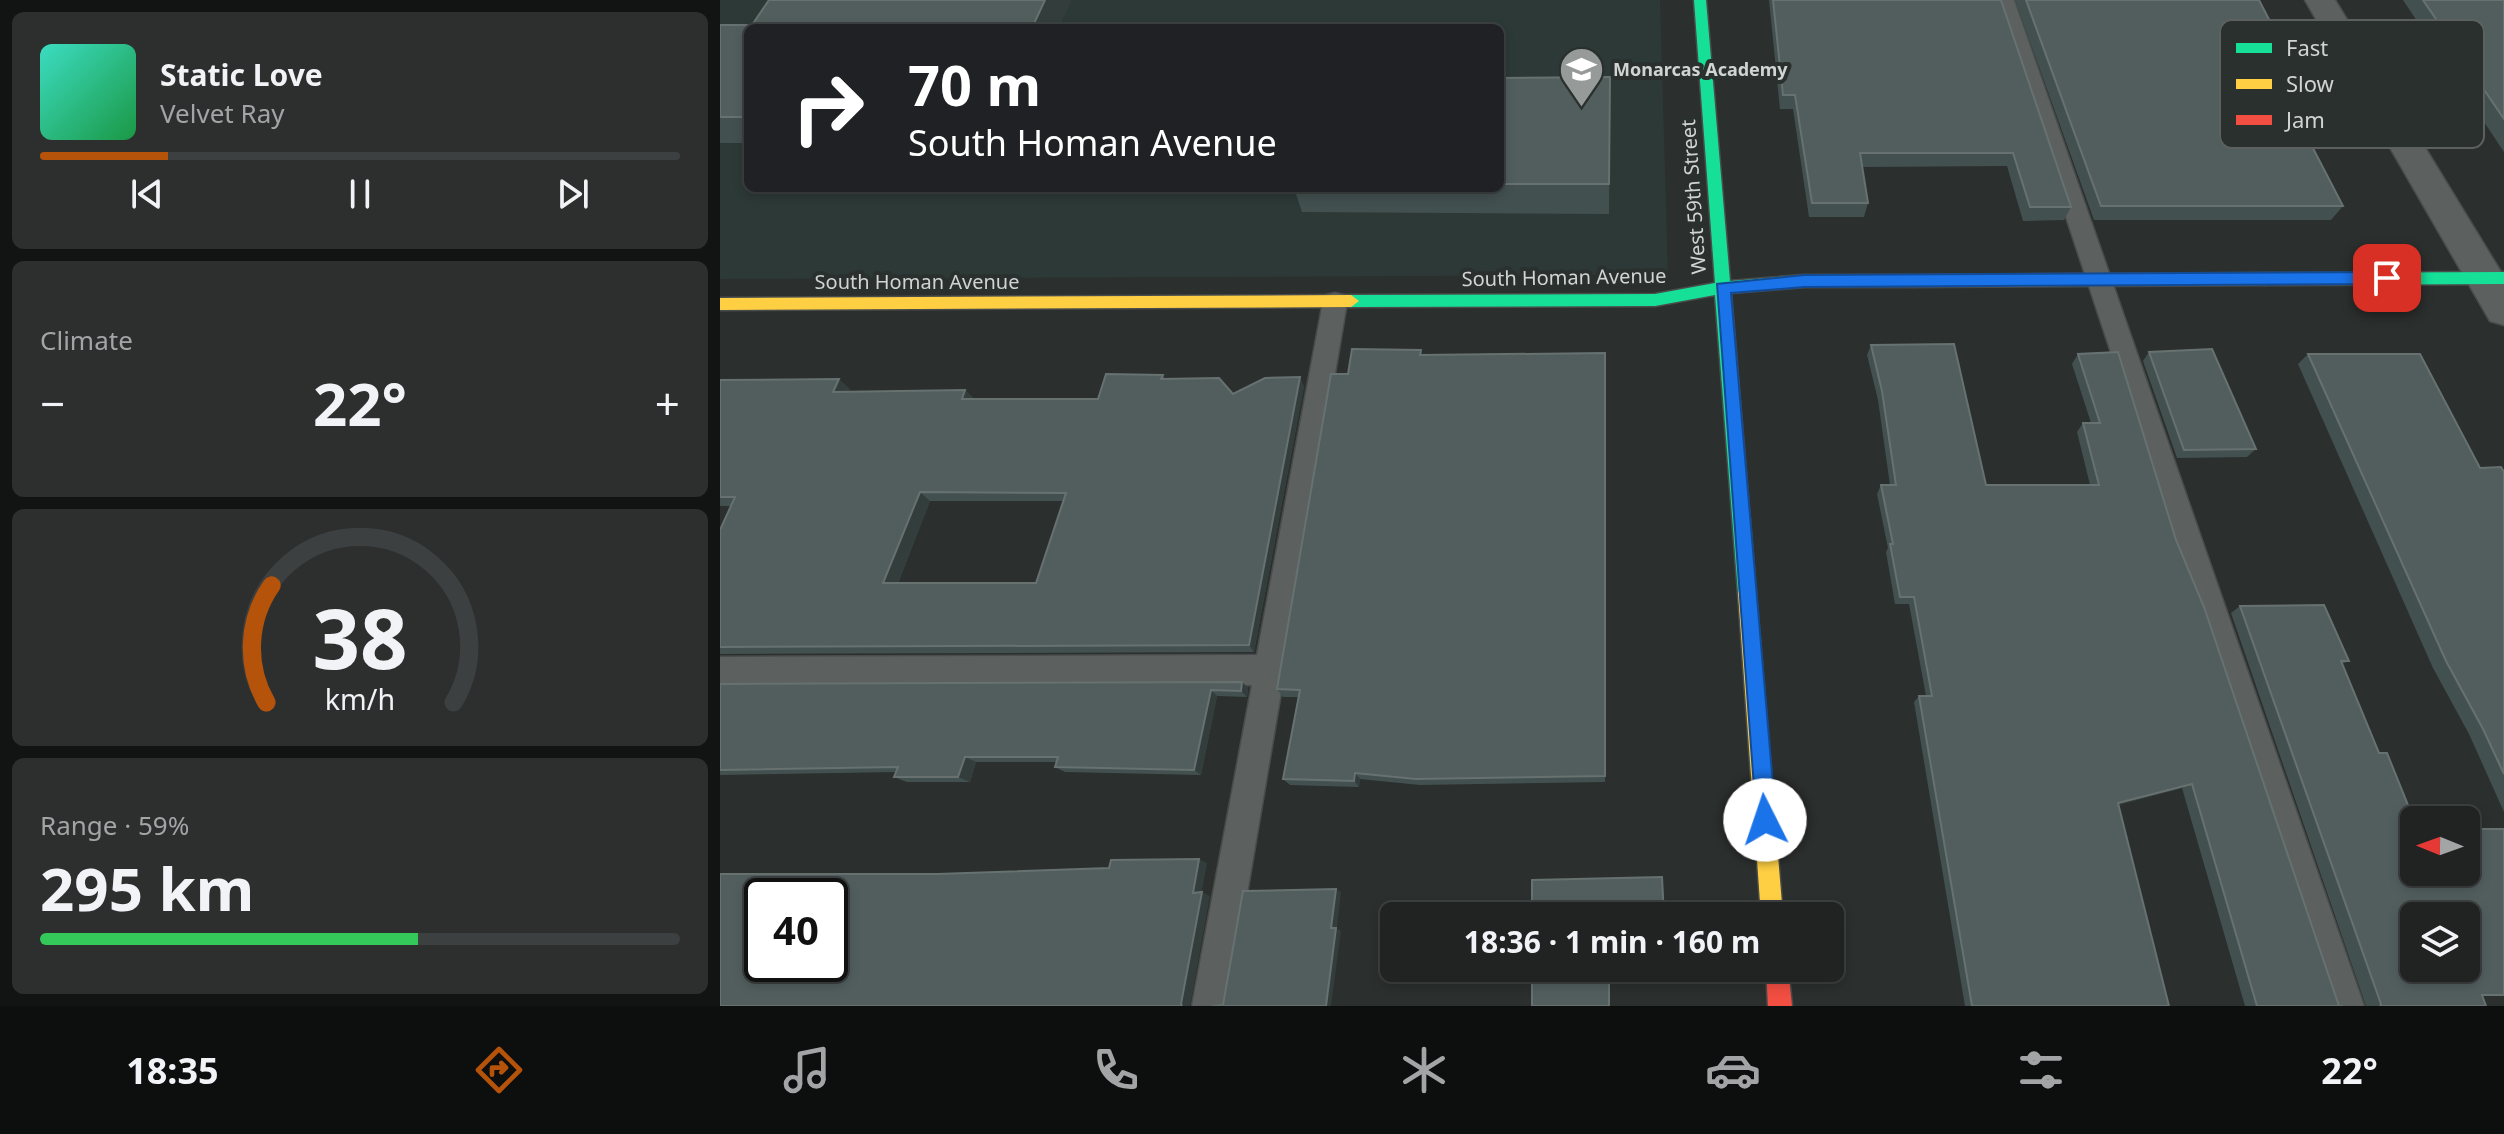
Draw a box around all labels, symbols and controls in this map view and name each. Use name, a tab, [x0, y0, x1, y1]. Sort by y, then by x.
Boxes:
legend	[2220, 20, 2484, 148]
text: Fast	[2286, 32, 2328, 62]
school or university icon: Monarcas Academy	[1558, 45, 1606, 108]
text: 70 m	[908, 46, 1041, 122]
text: Static Love	[160, 54, 323, 95]
icon: right	[776, 56, 880, 160]
place label: Monarcas Academy	[1613, 57, 1788, 81]
text: Slow	[2286, 68, 2335, 98]
text: Velvet Ray	[160, 95, 285, 131]
text: Jam	[2284, 104, 2325, 134]
text: South Homan Avenue	[908, 118, 1277, 167]
street label: West 59th Street	[1674, 119, 1712, 275]
icon: previous	[125, 172, 169, 216]
icon: pause	[338, 172, 382, 216]
icon: next	[551, 172, 595, 216]
pin	[2353, 244, 2421, 312]
icon: arrive	[2365, 256, 2409, 300]
street label: South Homan Avenue	[1461, 262, 1667, 292]
street label: South Homan Avenue	[815, 268, 1019, 295]
text: Climate	[40, 322, 133, 358]
text: 22°	[313, 362, 407, 444]
text: −	[40, 373, 65, 433]
text: +	[655, 373, 680, 433]
text: 38	[312, 580, 408, 693]
text: km/h	[325, 679, 395, 718]
position arrow	[1723, 778, 1807, 862]
north arrow	[2400, 806, 2480, 886]
map controls	[2400, 806, 2480, 982]
text: Range · 59%	[40, 807, 189, 843]
text: 295 km	[40, 847, 254, 929]
speed limit sign: 40	[744, 878, 848, 982]
button: layers	[2400, 902, 2480, 982]
text: 18:36 · 1 min · 160 m	[1464, 921, 1760, 962]
icon: directions	[471, 1042, 527, 1098]
icon: music	[779, 1042, 835, 1098]
icon: phone	[1088, 1042, 1144, 1098]
icon: climate	[1396, 1042, 1452, 1098]
icon: car	[1705, 1042, 1761, 1098]
icon: filters	[2013, 1042, 2069, 1098]
text: 18:35	[126, 1046, 219, 1095]
text: 22°	[2321, 1046, 2378, 1095]

